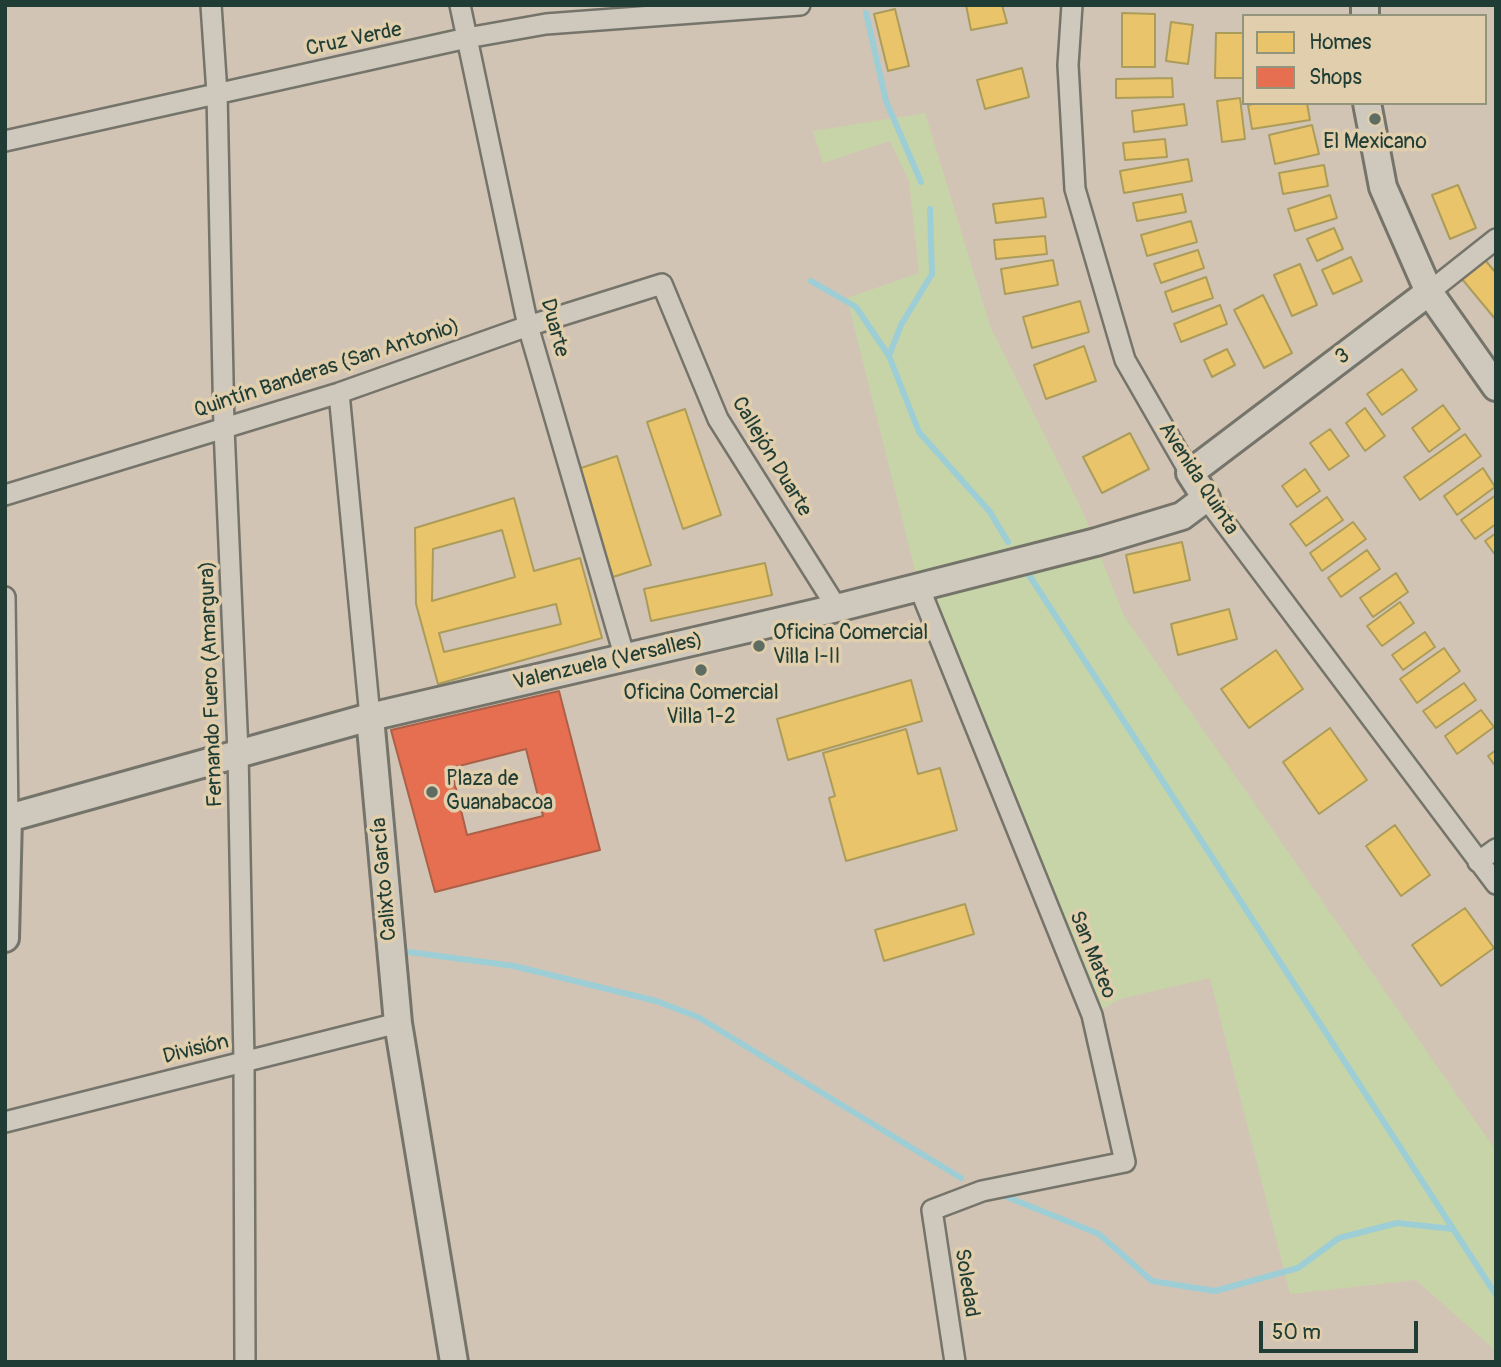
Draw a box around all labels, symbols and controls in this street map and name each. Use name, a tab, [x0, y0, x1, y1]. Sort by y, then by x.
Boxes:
legend	[1242, 14, 1487, 105]
street label: Cruz Verde	[304, 18, 404, 62]
text: Homes	[1309, 29, 1371, 56]
text: Shops	[1309, 64, 1362, 91]
marker: El Mexicano	[1367, 111, 1383, 127]
place label: El Mexicano	[1323, 130, 1427, 156]
street label: Duarte	[534, 296, 574, 360]
street label: Quintín Banderas (San Antonio)	[191, 314, 463, 424]
street label: 3	[1331, 343, 1355, 371]
street label: Callejón Duarte	[725, 393, 817, 521]
street label: Avenida Quinta	[1152, 418, 1244, 540]
street label: Fernando Fuero (Amargura)	[195, 560, 229, 808]
place label: Oficina Comercial Villa I-II	[773, 621, 928, 671]
street label: Valenzuela (Versalles)	[511, 628, 705, 696]
marker: Oficina Comercial Villa I-II	[751, 638, 767, 654]
marker: Oficina Comercial Villa 1-2	[693, 662, 709, 678]
place label: Oficina Comercial Villa 1-2	[623, 681, 779, 731]
place label: Plaza de Guanabacoa	[446, 767, 553, 817]
marker: Plaza de Guanabacoa	[424, 784, 440, 800]
street label: Calixto García	[367, 816, 403, 942]
street label: San Mateo	[1063, 908, 1121, 1002]
street label: División	[160, 1030, 232, 1070]
street label: Soledad	[948, 1247, 984, 1319]
scale bar	[1263, 1308, 1422, 1352]
text: 50 m	[1272, 1319, 1321, 1346]

